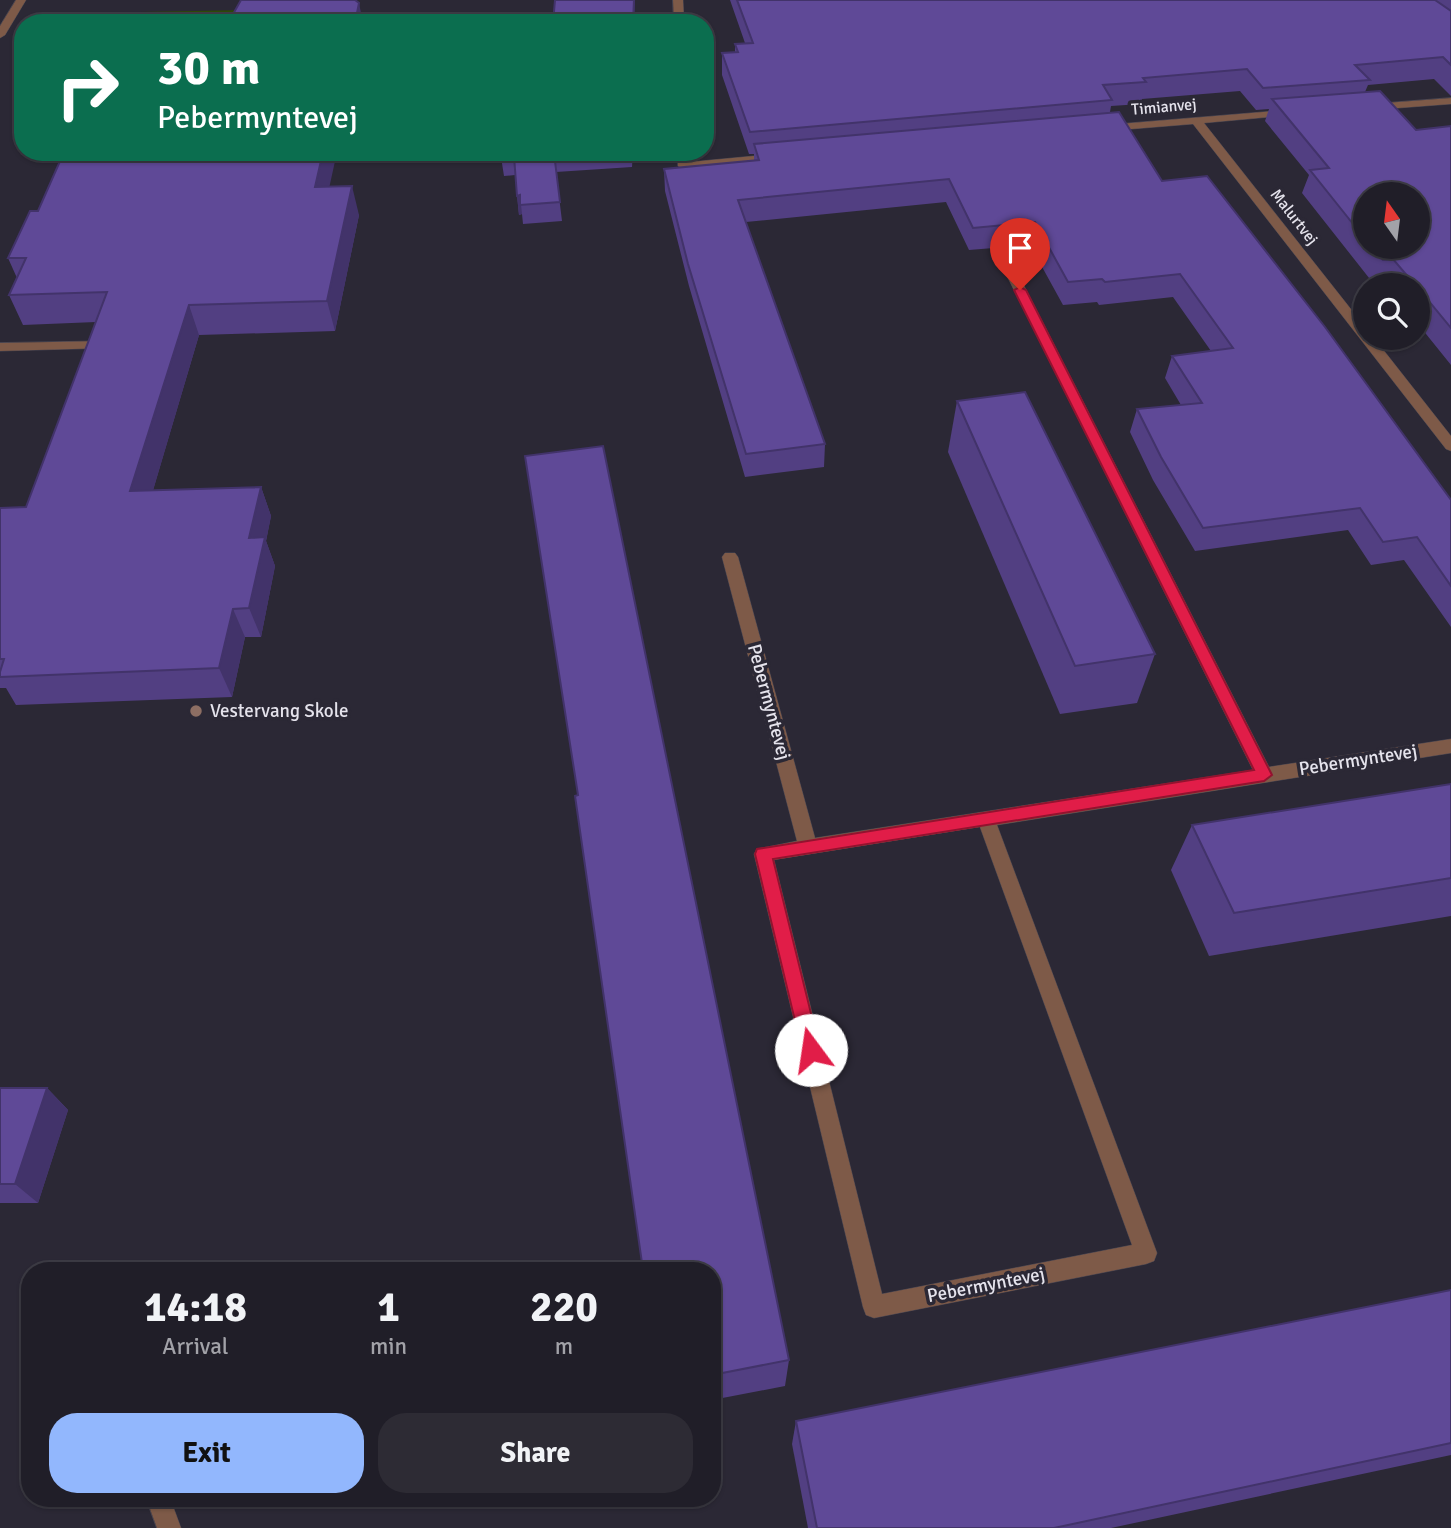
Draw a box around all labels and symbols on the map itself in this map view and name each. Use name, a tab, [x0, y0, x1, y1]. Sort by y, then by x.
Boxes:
street label: Timianvej	[1131, 94, 1197, 120]
north arrow	[1353, 182, 1430, 259]
street label: Malurtvej	[1266, 185, 1322, 249]
pin	[990, 218, 1050, 290]
street label: Pebermyntevej	[742, 641, 796, 763]
place label: Vestervang Skole	[210, 699, 349, 723]
marker: Vestervang Skole	[188, 703, 204, 719]
street label: Pebermyntevej	[1297, 739, 1419, 781]
position arrow	[774, 1013, 848, 1087]
street label: Pebermyntevej	[925, 1262, 1047, 1308]

